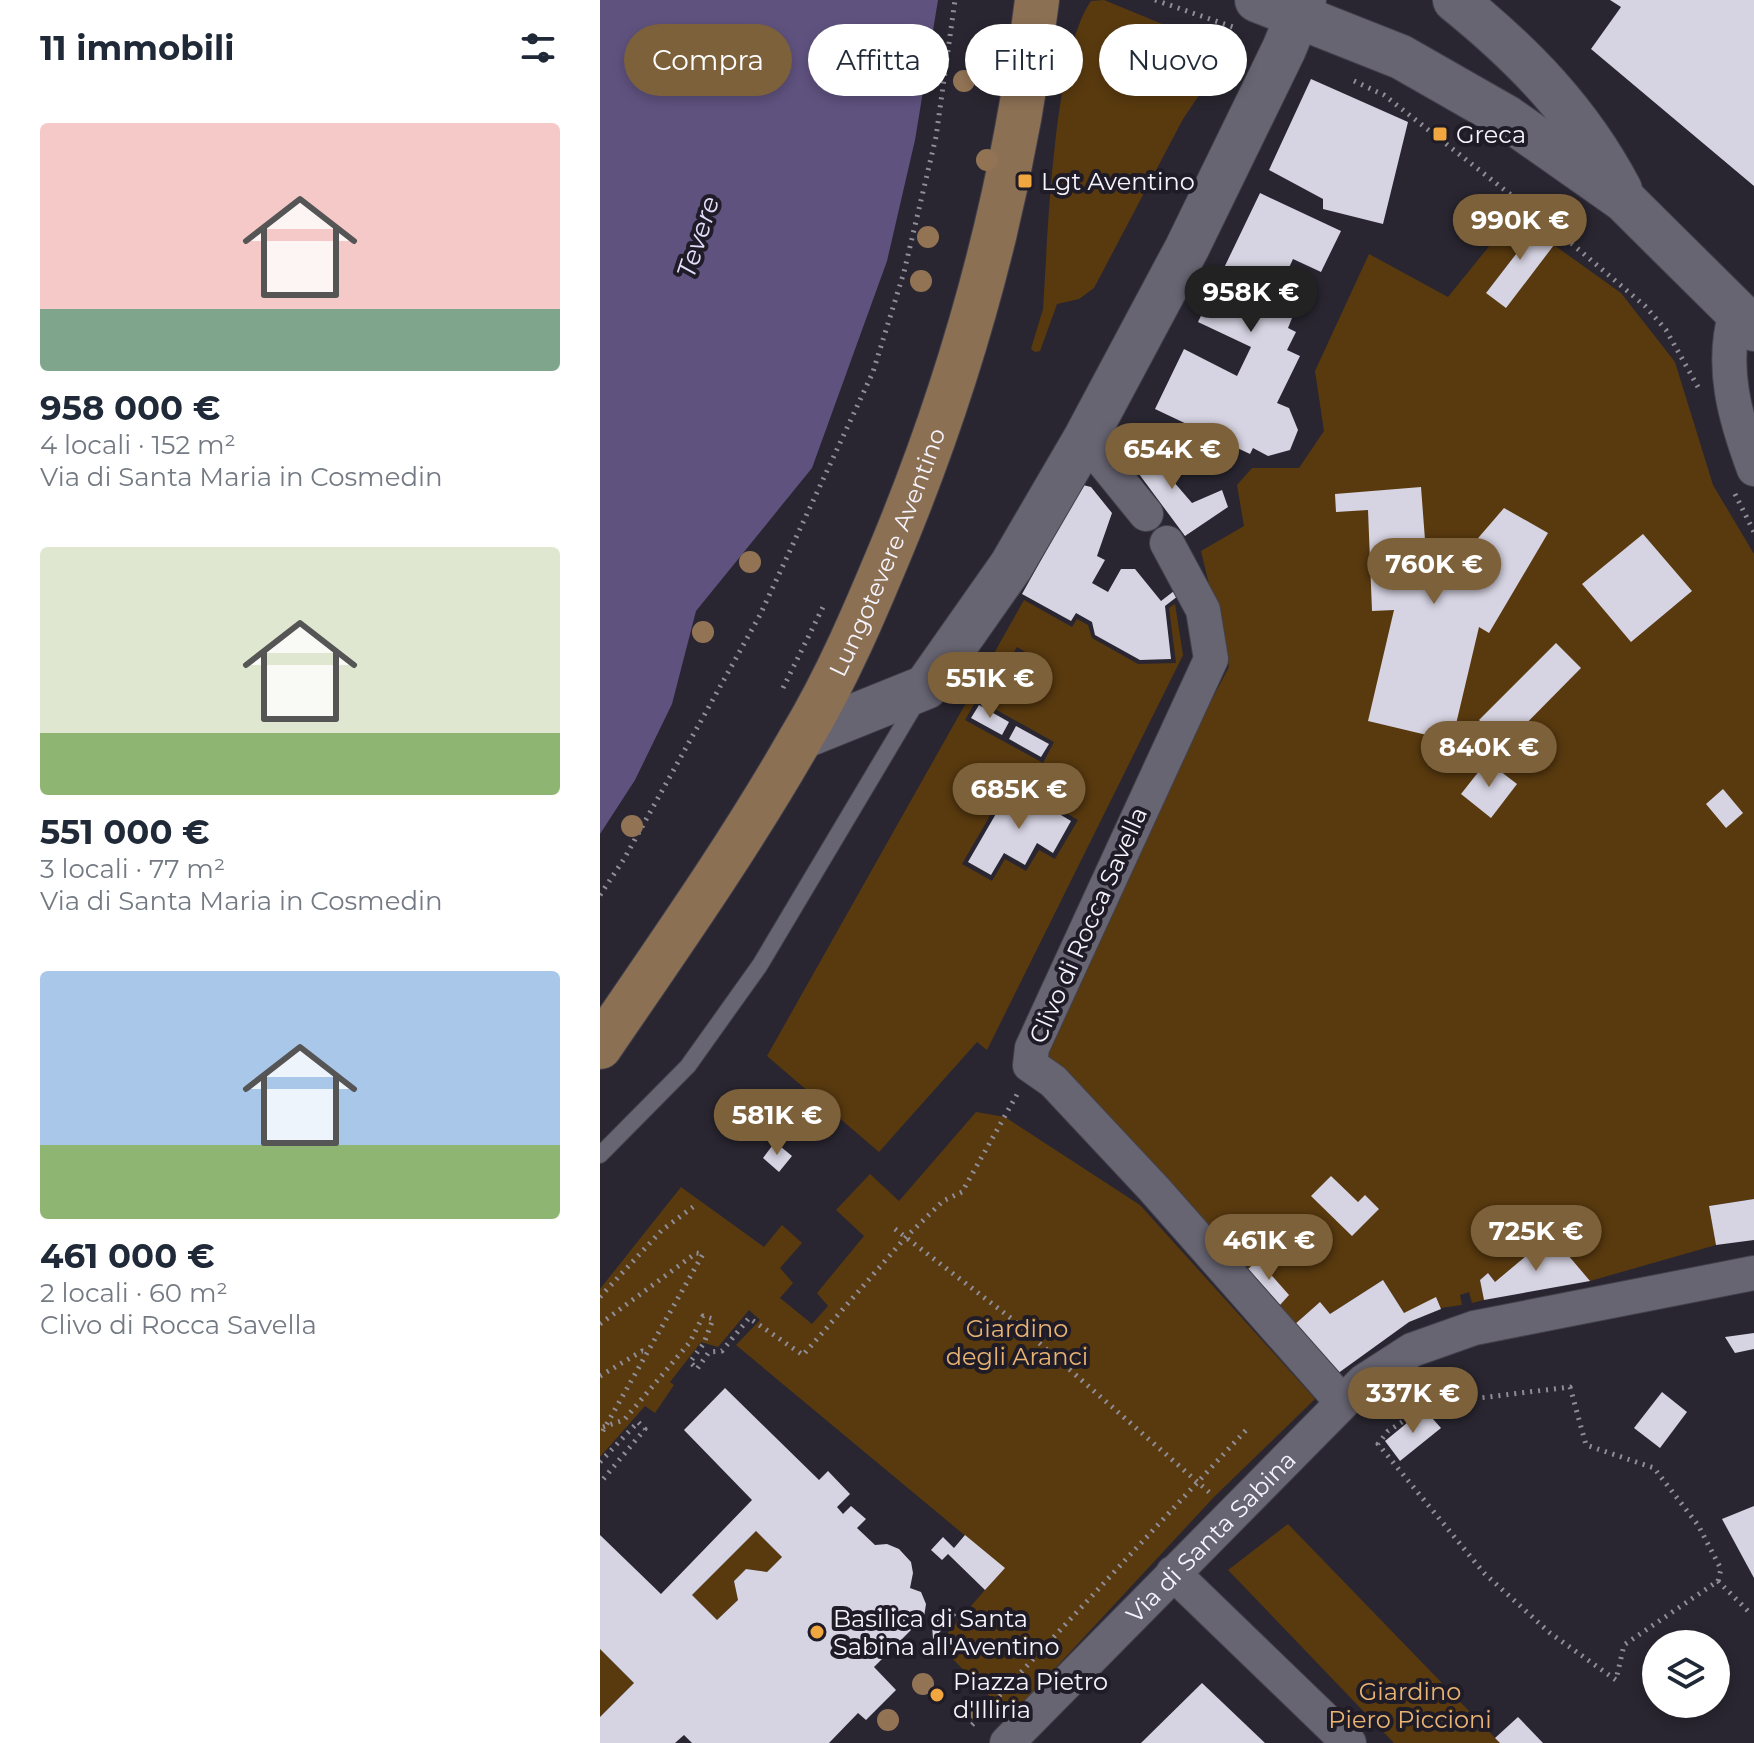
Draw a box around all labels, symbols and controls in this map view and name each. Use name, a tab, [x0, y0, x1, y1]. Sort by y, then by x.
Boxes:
chip: Compra	[624, 24, 792, 96]
chip: Affitta	[808, 24, 949, 96]
chip: Filtri	[965, 24, 1083, 96]
chip: Nuovo	[1099, 24, 1247, 96]
icon: filters	[516, 26, 560, 70]
text: 11 immobili	[40, 27, 234, 69]
place label: Greca	[1456, 120, 1526, 149]
marker: Greca	[1431, 125, 1449, 143]
place label: Lgt Aventino	[1041, 167, 1195, 196]
marker: Lgt Aventino	[1016, 172, 1034, 190]
icon: home	[228, 175, 372, 319]
water label: Tevere	[670, 192, 726, 282]
pin: 990K €	[1455, 194, 1585, 262]
text: 990K €	[1471, 204, 1569, 236]
pin: 958K €	[1186, 266, 1316, 334]
text: 958K €	[1203, 276, 1299, 308]
text: 958 000 €	[40, 387, 220, 429]
pin: 654K €	[1107, 423, 1237, 491]
street label: Lungotevere Aventino	[822, 424, 951, 681]
text: 4 locali · 152 m²	[40, 429, 236, 461]
text: 654K €	[1123, 433, 1221, 465]
text: Via di Santa Maria in Cosmedin	[40, 461, 443, 493]
pin: 760K €	[1369, 538, 1499, 606]
text: 760K €	[1385, 548, 1483, 580]
icon: home	[228, 599, 372, 743]
pin: 551K €	[925, 652, 1055, 720]
text: 551K €	[946, 662, 1034, 694]
pin: 840K €	[1424, 721, 1554, 789]
text: 840K €	[1439, 731, 1539, 763]
pin: 685K €	[954, 763, 1084, 831]
text: 685K €	[971, 773, 1067, 805]
street label: Clivo di Rocca Savella	[1023, 802, 1153, 1048]
text: 551 000 €	[40, 811, 210, 853]
text: 3 locali · 77 m²	[40, 853, 225, 885]
text: Via di Santa Maria in Cosmedin	[40, 885, 443, 917]
icon: home	[228, 1023, 372, 1167]
pin: 581K €	[712, 1089, 842, 1157]
text: 581K €	[732, 1099, 822, 1131]
pin: 725K €	[1471, 1205, 1601, 1273]
pin: 461K €	[1204, 1214, 1334, 1282]
text: 725K €	[1489, 1215, 1583, 1247]
text: 461K €	[1223, 1224, 1315, 1256]
text: 461 000 €	[40, 1235, 215, 1277]
text: 2 locali · 60 m²	[40, 1277, 228, 1309]
text: Clivo di Rocca Savella	[40, 1309, 317, 1341]
park label: Giardino degli Aranci	[946, 1314, 1088, 1371]
pin: 337K €	[1348, 1367, 1478, 1435]
text: 337K €	[1366, 1377, 1460, 1409]
street label: Via di Santa Sabina	[1120, 1445, 1301, 1628]
place label: Basilica di Santa Sabina all'Aventino	[833, 1604, 1060, 1661]
marker: Basilica di Santa Sabina all'Aventino	[808, 1623, 826, 1641]
map controls	[1642, 1630, 1730, 1718]
button: layers	[1642, 1630, 1730, 1718]
place label: Piazza Pietro d'Illiria	[953, 1667, 1108, 1724]
park label: Giardino Piero Piccioni	[1328, 1677, 1492, 1734]
marker: Piazza Pietro d'Illiria	[928, 1686, 946, 1704]

